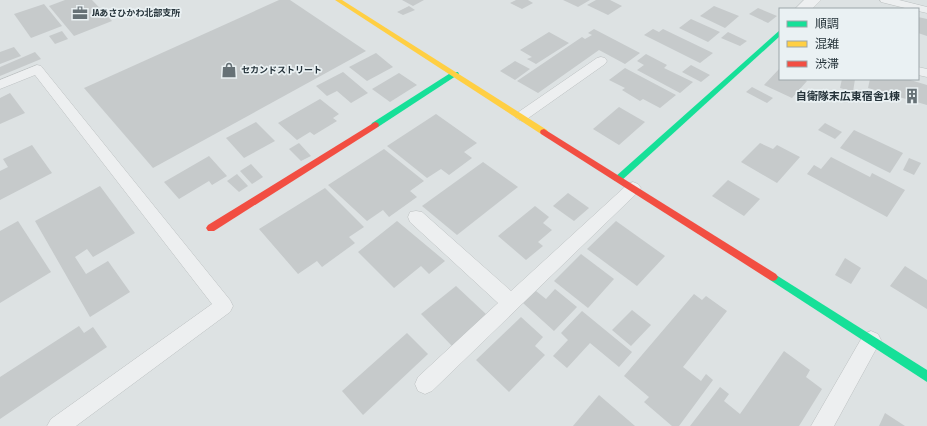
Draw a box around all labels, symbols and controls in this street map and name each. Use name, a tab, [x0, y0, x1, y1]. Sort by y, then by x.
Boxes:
office icon: JAあさひかわ北部支所	[71, 4, 89, 22]
place label: JAあさひかわ北部支所	[91, 8, 180, 18]
legend	[779, 8, 919, 80]
text: 順調	[815, 17, 839, 31]
text: 混雑	[815, 37, 839, 51]
text: 渋滞	[815, 57, 839, 71]
shop icon: セカンドストリート	[220, 61, 238, 79]
place label: セカンドストリート	[241, 65, 322, 75]
building icon: 自衛隊末広東宿舎1棟	[903, 87, 921, 105]
place label: 自衛隊末広東宿舎1棟	[796, 90, 900, 102]

